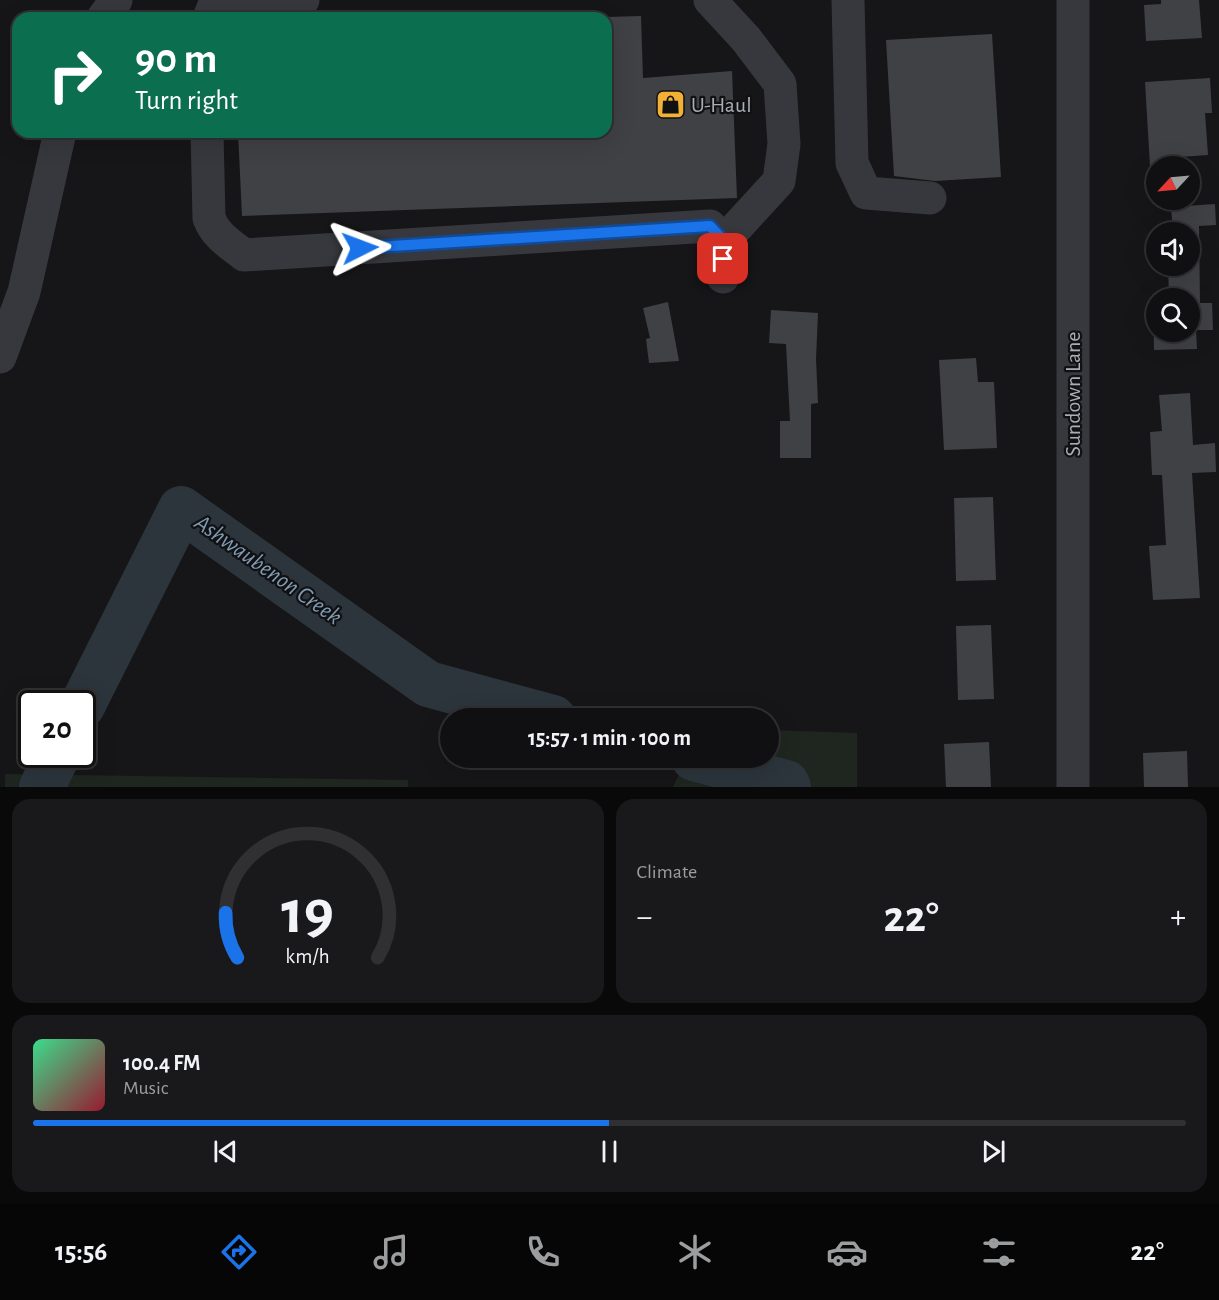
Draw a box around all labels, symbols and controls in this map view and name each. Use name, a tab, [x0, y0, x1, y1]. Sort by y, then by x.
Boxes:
icon: right	[36, 36, 114, 114]
text: 90 m	[135, 38, 217, 80]
text: Turn right	[135, 87, 238, 114]
shop icon: U-Haul	[654, 89, 686, 121]
place label: U-Haul	[691, 94, 752, 116]
north arrow	[1146, 156, 1200, 210]
map controls	[1146, 156, 1200, 342]
position arrow	[328, 216, 392, 280]
button: sound	[1146, 222, 1200, 276]
pin	[697, 233, 748, 284]
icon: arrive	[706, 242, 739, 275]
button: search	[1146, 288, 1200, 342]
street label: Sundown Lane	[1062, 331, 1084, 457]
water label: Ashwaubenon Creek	[189, 510, 346, 630]
speed limit sign: 20	[18, 690, 96, 768]
text: 15:57 · 1 min · 100 m	[528, 727, 691, 749]
text: Climate	[637, 862, 697, 882]
text: 19	[281, 882, 334, 944]
text: 22°	[883, 895, 939, 940]
text: −	[637, 901, 652, 934]
text: +	[1170, 901, 1186, 934]
text: km/h	[286, 946, 330, 967]
text: 100.4 FM	[123, 1052, 201, 1074]
text: Music	[123, 1078, 169, 1098]
icon: previous	[209, 1135, 242, 1168]
icon: pause	[593, 1135, 626, 1168]
icon: next	[977, 1135, 1010, 1168]
icon: directions	[218, 1231, 260, 1273]
icon: music	[370, 1231, 412, 1273]
icon: phone	[522, 1231, 564, 1273]
icon: climate	[674, 1231, 716, 1273]
icon: car	[826, 1231, 868, 1273]
icon: filters	[978, 1231, 1020, 1273]
text: 15:56	[55, 1238, 107, 1265]
text: 22°	[1130, 1238, 1164, 1265]

